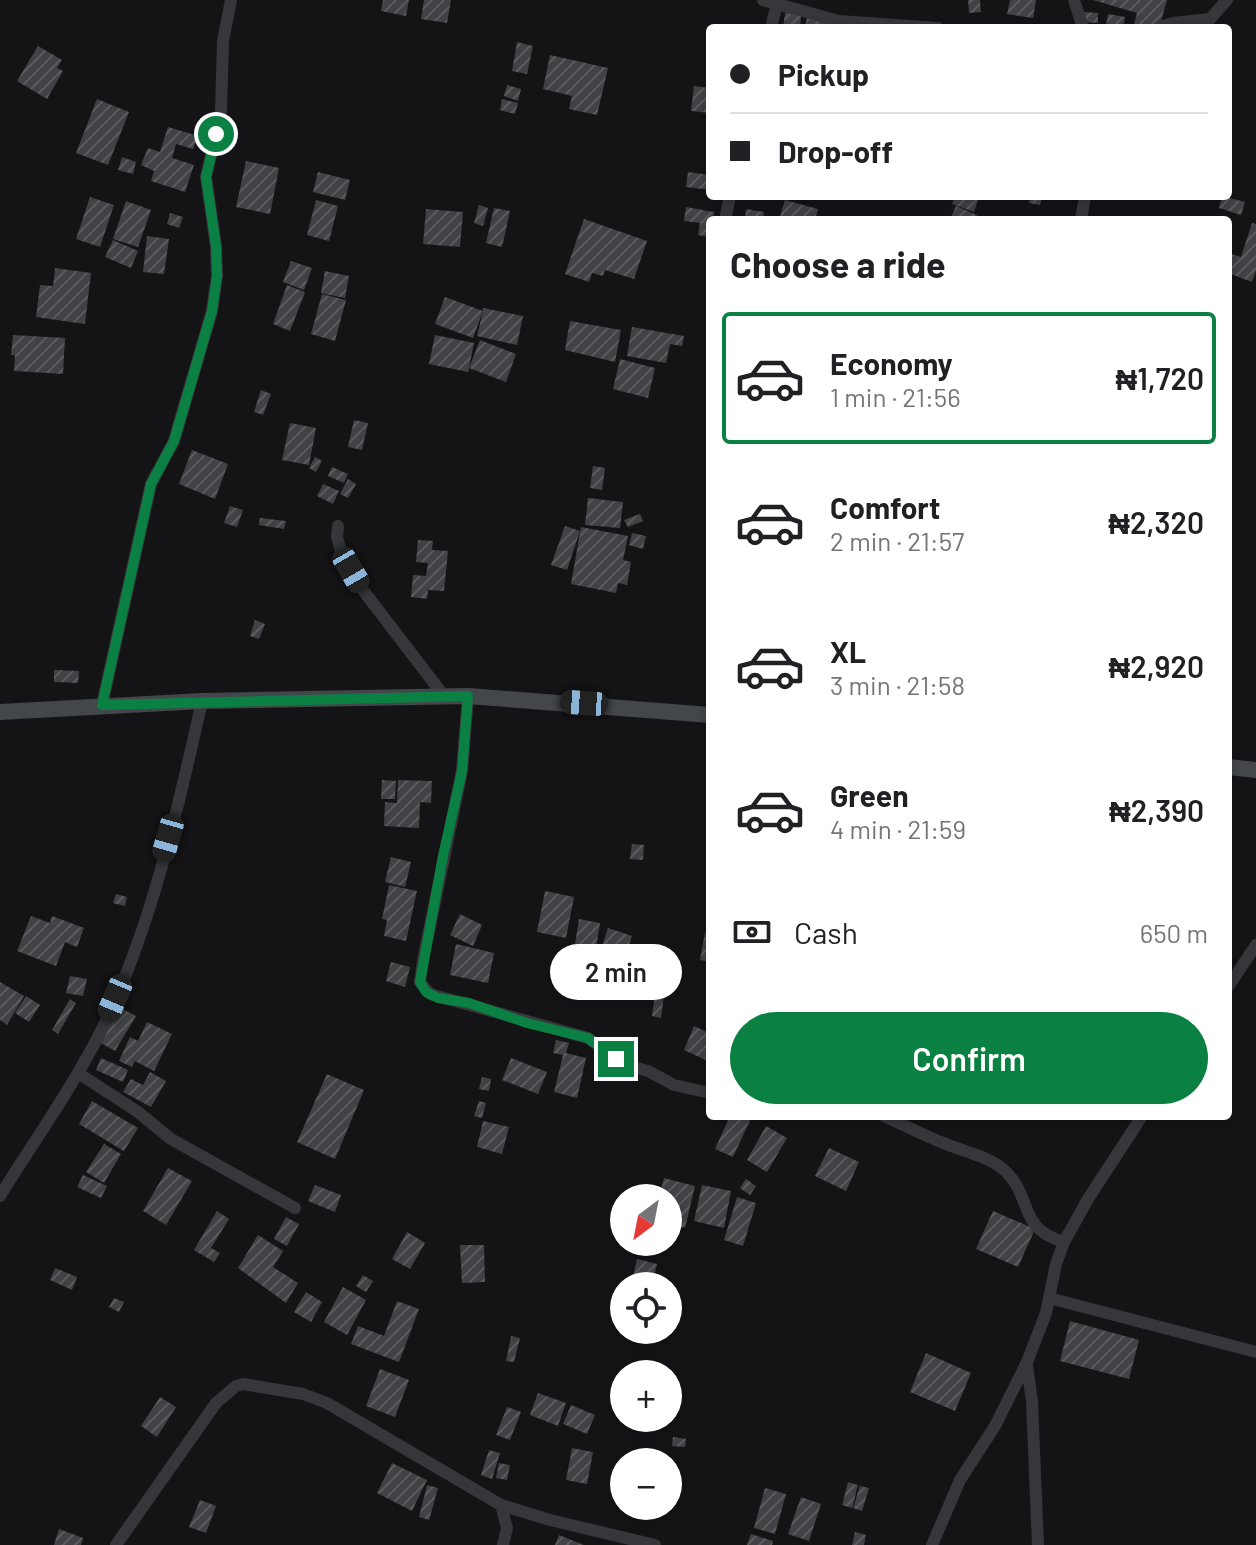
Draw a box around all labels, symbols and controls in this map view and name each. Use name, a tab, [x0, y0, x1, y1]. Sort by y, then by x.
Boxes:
text: Pickup	[778, 56, 869, 92]
route start	[198, 116, 234, 152]
text: Drop-off	[778, 133, 893, 169]
text: Choose a ride	[730, 242, 946, 285]
icon: car	[734, 342, 806, 414]
text: Economy	[830, 345, 953, 381]
text: ₦1,720	[1116, 360, 1204, 396]
text: 1 min · 21:56	[830, 381, 961, 412]
icon: car	[734, 486, 806, 558]
text: Comfort	[830, 489, 940, 525]
text: ₦2,320	[1108, 504, 1204, 540]
text: 2 min · 21:57	[830, 525, 964, 556]
car	[329, 543, 373, 597]
icon: car	[734, 630, 806, 702]
text: XL	[830, 633, 866, 669]
text: ₦2,920	[1108, 648, 1204, 684]
text: 3 min · 21:58	[830, 669, 965, 700]
car	[559, 689, 609, 717]
icon: car	[734, 774, 806, 846]
text: Green	[830, 777, 909, 813]
text: ₦2,390	[1109, 792, 1204, 828]
car	[150, 812, 186, 864]
text: 4 min · 21:59	[830, 813, 966, 844]
icon: cash	[730, 910, 774, 954]
text: Cash	[794, 914, 858, 950]
text: 650 m	[1140, 917, 1208, 948]
callout: 2 min	[550, 943, 682, 999]
text: 2 min	[585, 956, 647, 987]
car	[95, 971, 135, 1025]
button: Confirm	[730, 1012, 1208, 1104]
route end	[598, 1041, 634, 1077]
north arrow	[610, 1184, 682, 1256]
map controls	[610, 1184, 682, 1520]
button: locate	[610, 1272, 682, 1344]
button: +	[610, 1360, 682, 1432]
button: −	[610, 1448, 682, 1520]

